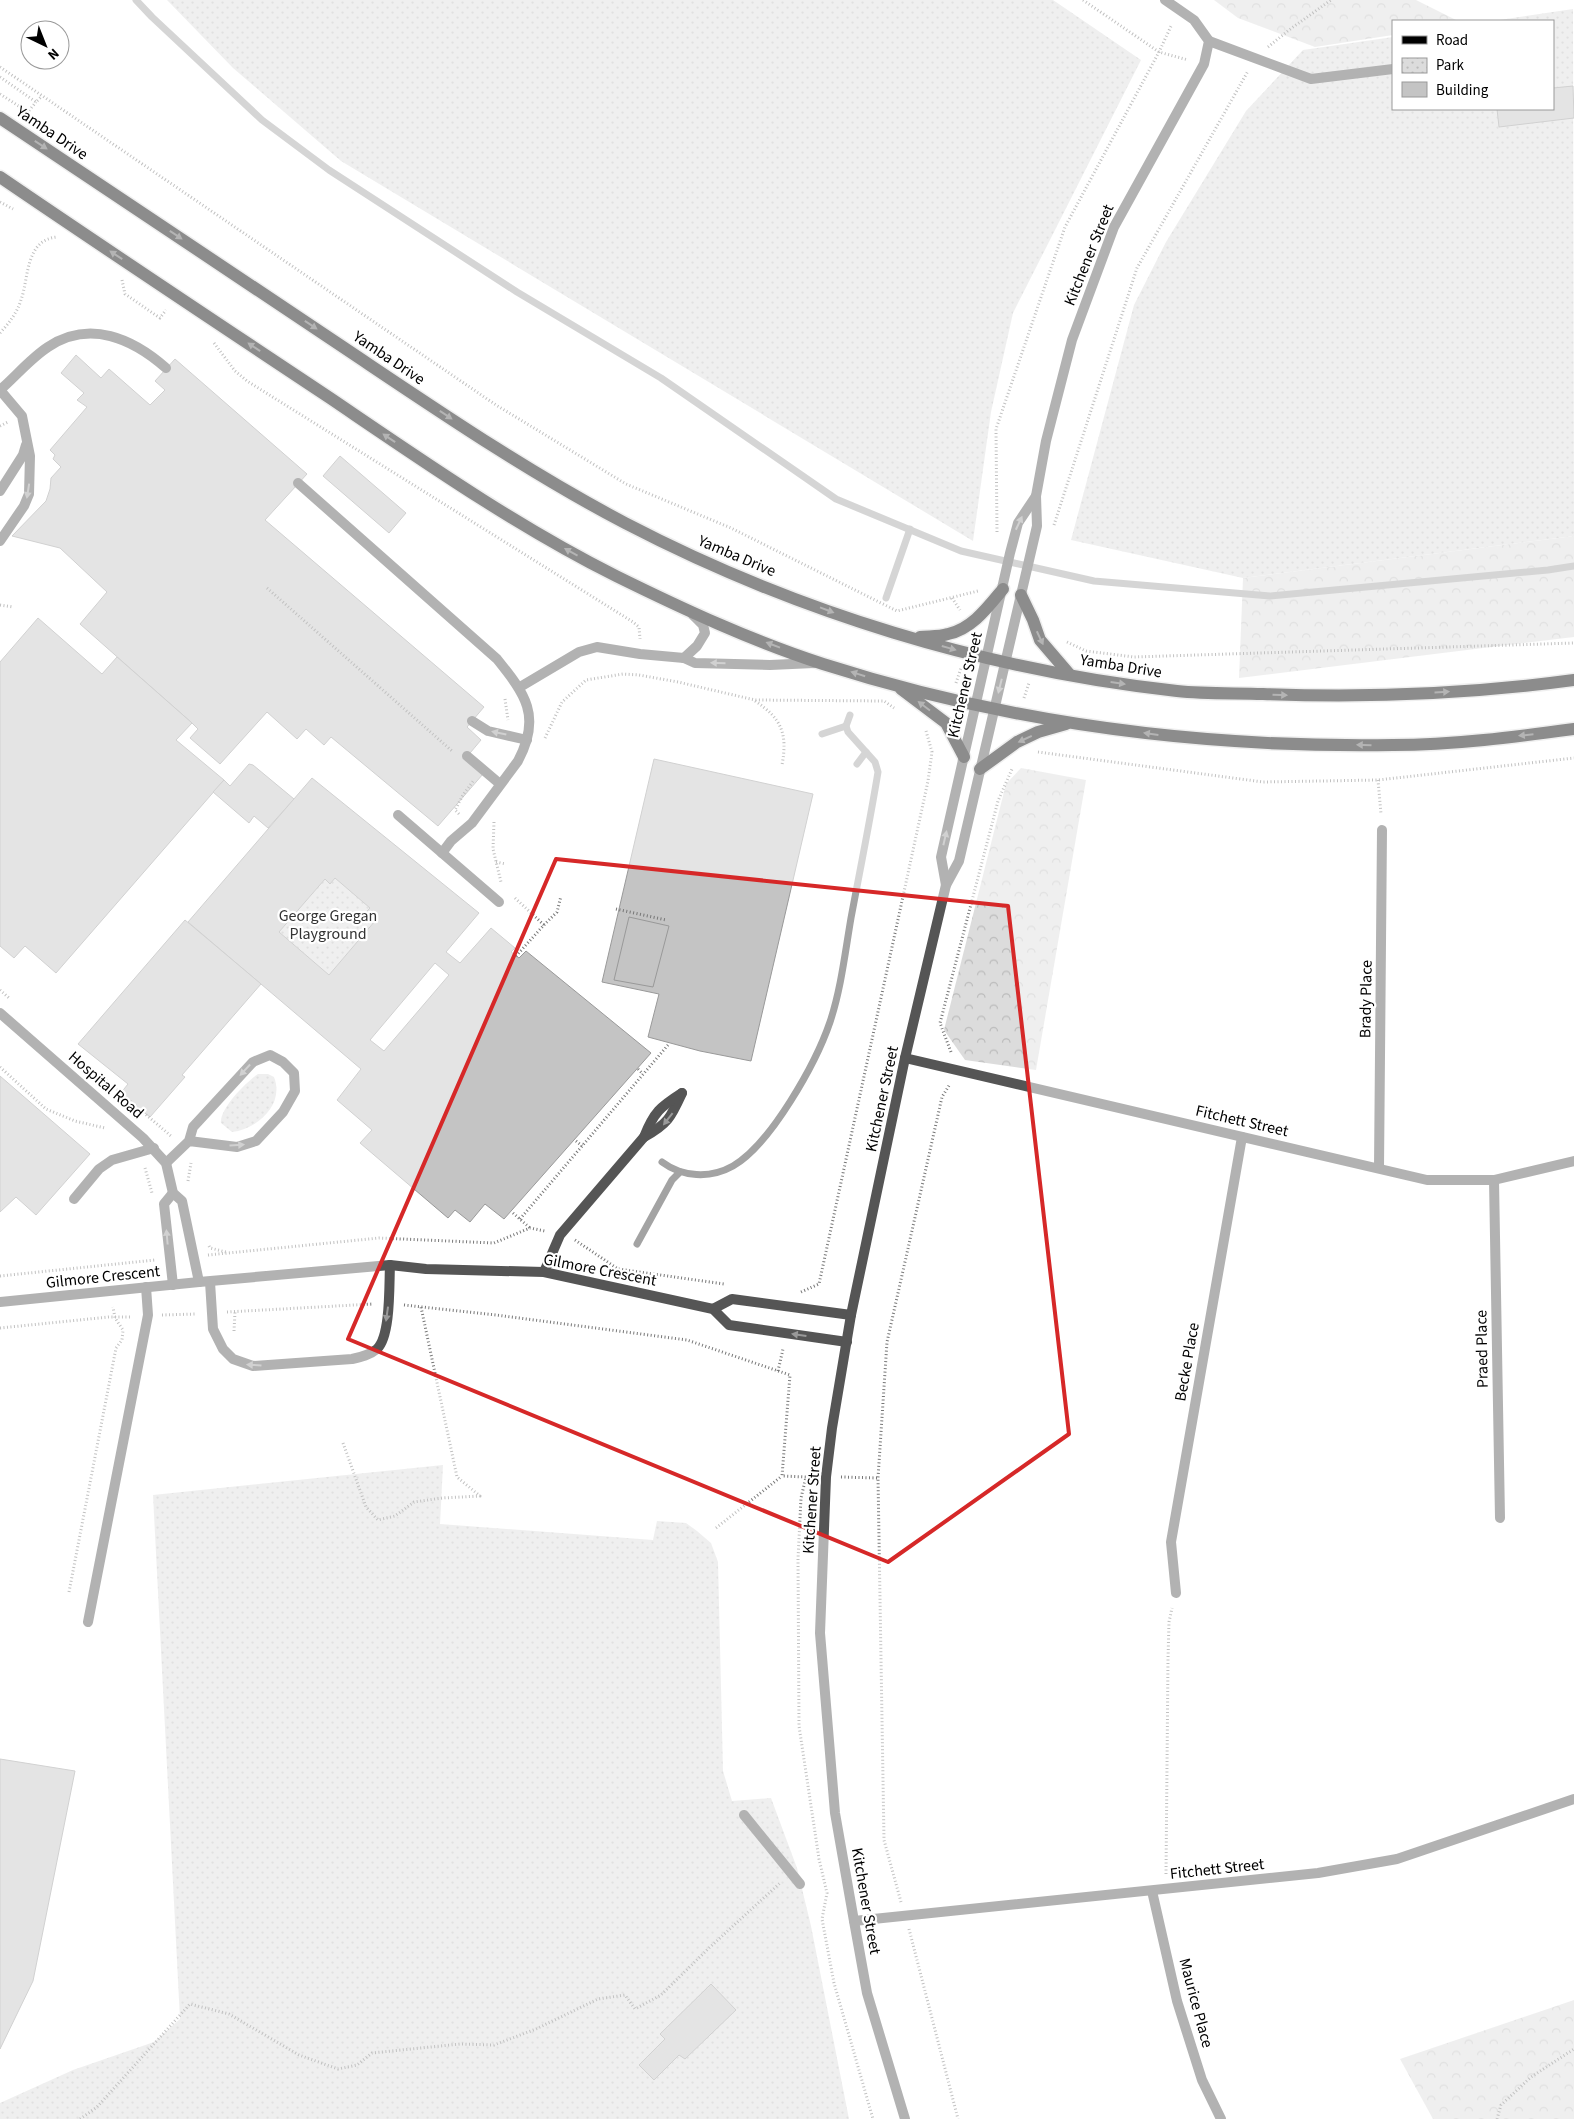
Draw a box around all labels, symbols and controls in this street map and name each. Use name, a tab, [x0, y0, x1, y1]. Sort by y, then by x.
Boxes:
north arrow	[20, 20, 70, 70]
legend	[1392, 20, 1554, 110]
text: Road	[1436, 30, 1468, 51]
text: N	[43, 43, 63, 64]
text: Park	[1436, 55, 1465, 76]
text: Building	[1436, 80, 1489, 101]
street label: Yamba Drive	[11, 100, 92, 165]
one-way arrow	[34, 140, 47, 149]
street label: Kitchener Street	[1059, 200, 1120, 309]
one-way arrow	[169, 230, 183, 240]
one-way arrow	[110, 250, 123, 260]
one-way arrow	[304, 320, 318, 330]
street label: Yamba Drive	[348, 325, 429, 390]
one-way arrow	[247, 342, 261, 352]
one-way arrow	[439, 411, 453, 420]
one-way arrow	[382, 433, 396, 443]
one-way arrow	[23, 483, 31, 499]
one-way arrow	[1016, 516, 1024, 530]
street label: Yamba Drive	[694, 529, 779, 582]
one-way arrow	[564, 548, 578, 556]
one-way arrow	[820, 606, 835, 614]
street label: Kitchener Street	[942, 629, 988, 740]
one-way arrow	[1037, 631, 1045, 645]
one-way arrow	[766, 641, 781, 648]
one-way arrow	[942, 645, 957, 653]
street label: Yamba Drive	[1078, 649, 1163, 683]
one-way arrow	[710, 659, 726, 667]
one-way arrow	[851, 670, 866, 678]
one-way arrow	[996, 678, 1004, 693]
one-way arrow	[1110, 679, 1126, 687]
one-way arrow	[1435, 688, 1451, 696]
one-way arrow	[1272, 691, 1288, 699]
one-way arrow	[918, 701, 931, 712]
one-way arrow	[491, 729, 506, 737]
one-way arrow	[1143, 729, 1159, 737]
one-way arrow	[1517, 732, 1533, 740]
one-way arrow	[1018, 735, 1032, 743]
one-way arrow	[1355, 741, 1371, 749]
one-way arrow	[941, 830, 949, 845]
park label: George Gregan Playground	[279, 905, 377, 945]
street label: Brady Place	[1354, 960, 1378, 1038]
street label: Kitchener Street	[860, 1043, 904, 1154]
street label: Hospital Road	[64, 1046, 148, 1124]
one-way arrow	[239, 1064, 251, 1076]
street label: Fitchett Street	[1193, 1100, 1291, 1142]
one-way arrow	[662, 1112, 673, 1125]
one-way arrow	[230, 1140, 246, 1148]
one-way arrow	[163, 1229, 171, 1245]
street label: Gilmore Crescent	[542, 1248, 659, 1292]
street label: Gilmore Crescent	[45, 1260, 162, 1294]
one-way arrow	[383, 1306, 391, 1322]
street label: Praed Place	[1470, 1310, 1494, 1388]
street label: Becke Place	[1169, 1321, 1205, 1403]
one-way arrow	[790, 1331, 806, 1339]
one-way arrow	[246, 1360, 262, 1368]
street label: Kitchener Street	[797, 1445, 827, 1555]
street label: Kitchener Street	[846, 1846, 886, 1957]
street label: Fitchett Street	[1169, 1853, 1266, 1885]
street label: Maurice Place	[1173, 1956, 1219, 2050]

